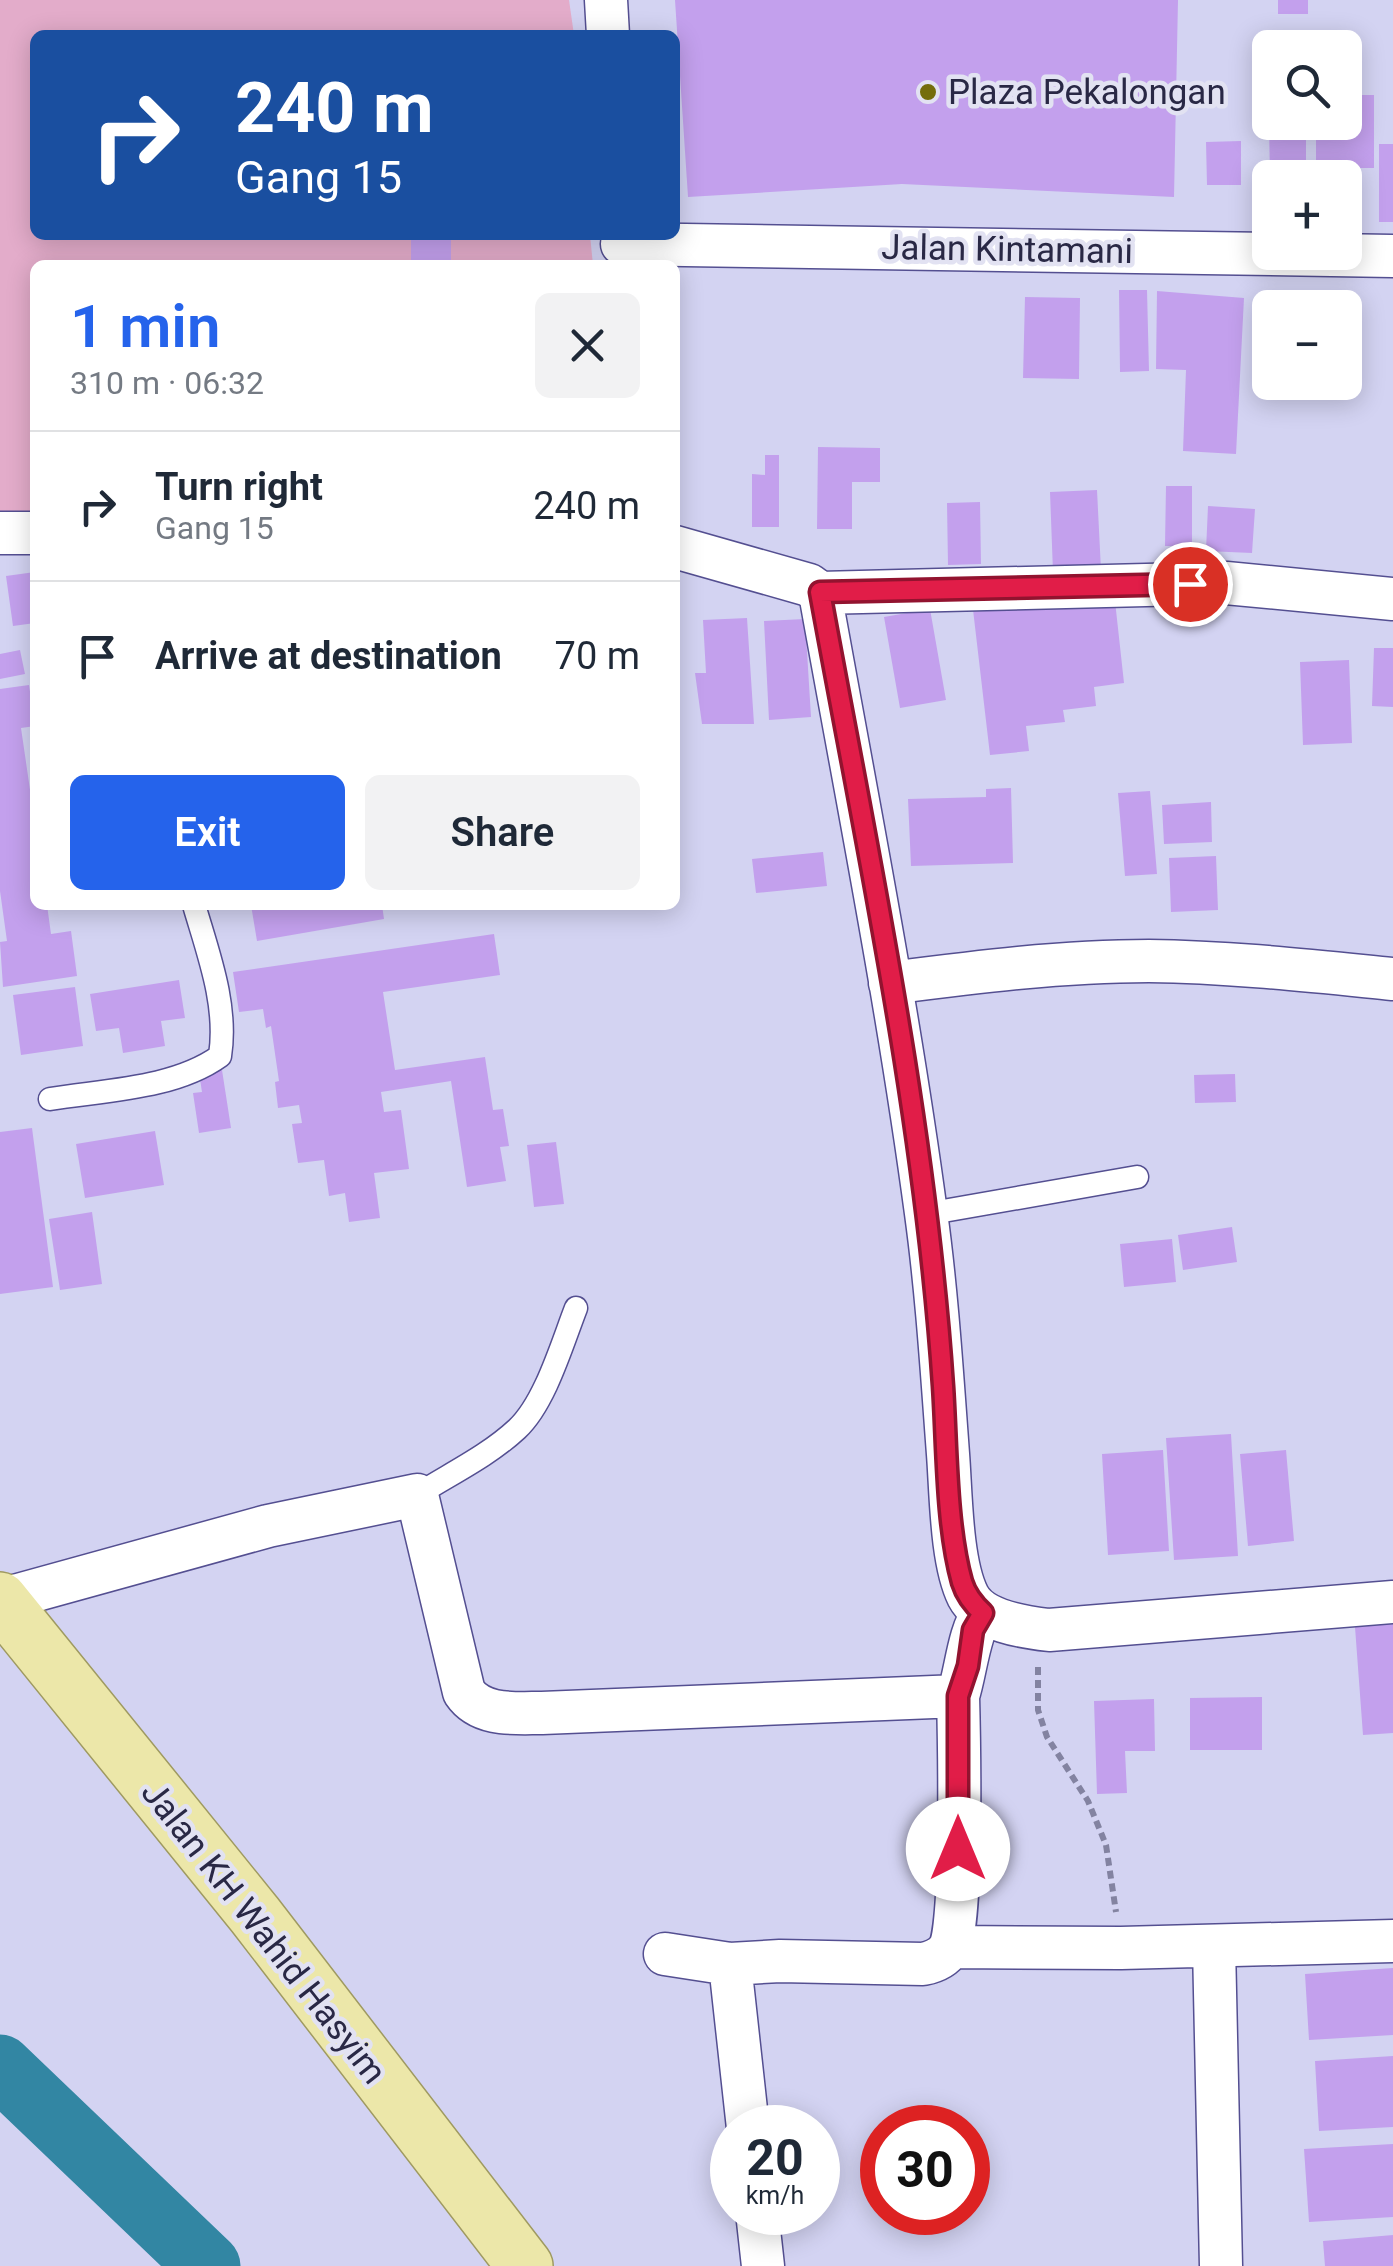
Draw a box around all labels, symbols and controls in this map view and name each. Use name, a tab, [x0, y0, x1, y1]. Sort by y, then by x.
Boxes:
map controls	[1252, 30, 1362, 400]
button: search	[1252, 30, 1362, 140]
text: 240 m	[235, 67, 434, 149]
icon: right	[70, 70, 200, 200]
place label: Plaza Pekalongan	[948, 72, 1226, 113]
marker: Plaza Pekalongan	[917, 81, 939, 103]
text: Gang 15	[235, 151, 402, 204]
button: +	[1252, 160, 1362, 270]
street label: Jalan Kintamani	[881, 227, 1133, 272]
button: −	[1252, 290, 1362, 400]
text: 1 min	[70, 291, 220, 362]
button: close	[535, 293, 640, 398]
text: 310 m · 06:32	[70, 364, 264, 402]
text: Turn right	[155, 465, 323, 509]
icon: right	[70, 479, 125, 534]
text: 240 m	[533, 484, 640, 528]
text: Gang 15	[155, 509, 274, 547]
pin	[1148, 542, 1233, 627]
icon: arrive	[1163, 557, 1218, 612]
icon: arrive	[70, 629, 125, 684]
text: Arrive at destination	[155, 634, 502, 678]
text: 70 m	[555, 634, 640, 678]
button: Exit	[70, 775, 345, 890]
button: Share	[365, 775, 640, 890]
street label: Jalan KH Wahid Hasyim	[133, 1773, 395, 2092]
position arrow	[906, 1797, 1010, 1901]
speed limit sign: 30	[860, 2105, 990, 2235]
text: 20	[746, 2129, 804, 2187]
text: km/h	[746, 2181, 804, 2210]

